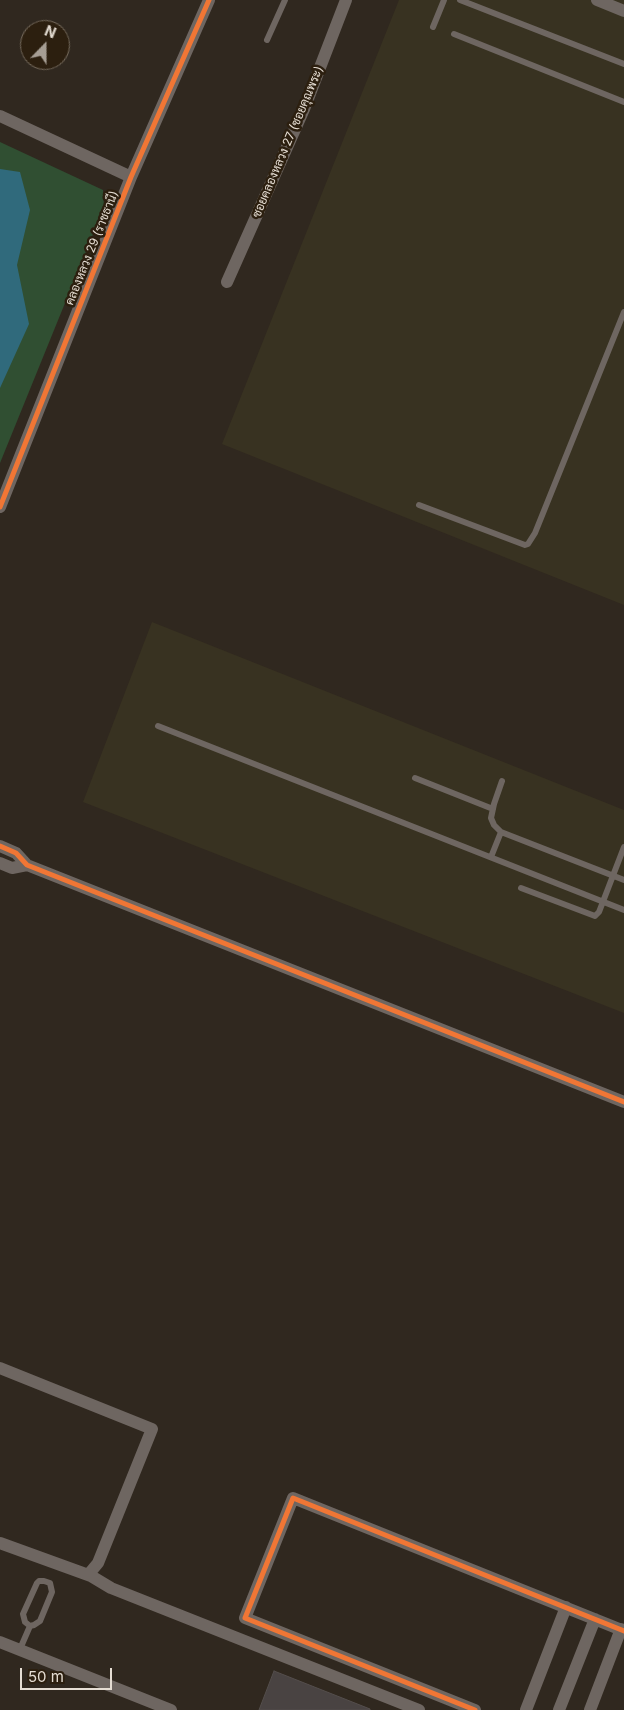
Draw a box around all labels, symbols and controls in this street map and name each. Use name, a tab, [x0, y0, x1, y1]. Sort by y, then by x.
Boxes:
north arrow	[20, 20, 70, 70]
text: N	[42, 22, 59, 41]
street label: ซอยคลองหลวง 27 (ซอยคุณพระ)	[249, 64, 327, 220]
street label: คลองหลวง 29 (ราชธานี)	[62, 189, 122, 307]
scale bar	[22, 1658, 115, 1690]
text: 50 m	[28, 1667, 64, 1686]

